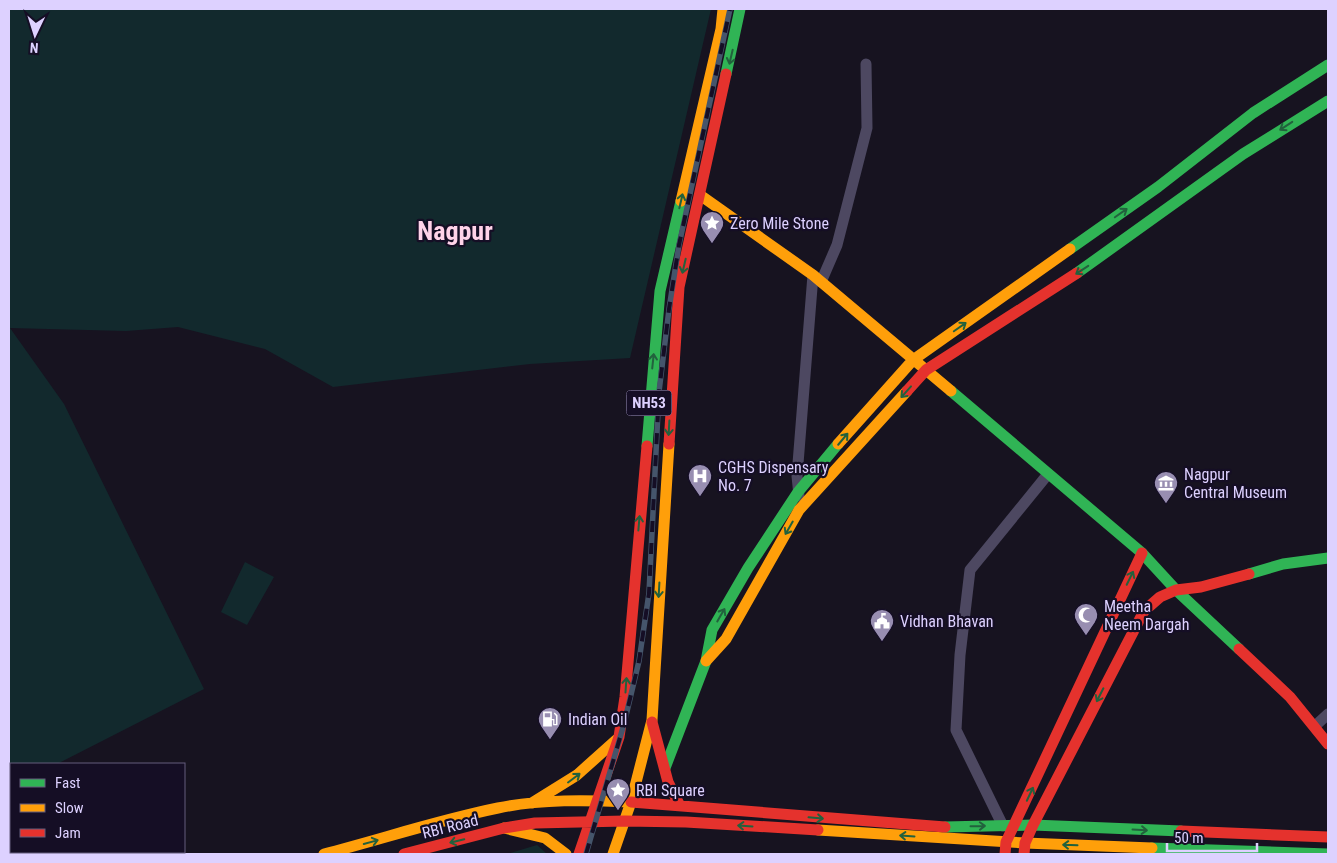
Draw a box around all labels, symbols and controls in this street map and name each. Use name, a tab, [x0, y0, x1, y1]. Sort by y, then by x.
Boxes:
north arrow	[10, 10, 60, 60]
text: N	[29, 40, 39, 56]
one-way arrow	[726, 48, 735, 64]
one-way arrow	[1280, 122, 1294, 132]
one-way arrow	[677, 194, 686, 210]
one-way arrow	[1114, 208, 1128, 218]
place icon: Zero Mile Stone	[699, 210, 725, 244]
place label: Zero Mile Stone	[730, 214, 829, 233]
district label: Nagpur	[417, 216, 493, 246]
one-way arrow	[679, 258, 688, 274]
one-way arrow	[1076, 266, 1090, 276]
one-way arrow	[952, 322, 966, 332]
one-way arrow	[648, 353, 658, 369]
one-way arrow	[900, 386, 912, 399]
road number: NH53	[626, 390, 672, 416]
one-way arrow	[664, 420, 673, 436]
one-way arrow	[837, 432, 848, 445]
place label: CGHS Dispensary No. 7	[718, 458, 829, 495]
hospital icon: CGHS Dispensary No. 7	[687, 463, 713, 497]
place label: Nagpur Central Museum	[1184, 465, 1287, 502]
museum icon: Nagpur Central Museum	[1153, 470, 1179, 504]
one-way arrow	[634, 515, 644, 531]
one-way arrow	[784, 521, 794, 536]
one-way arrow	[1126, 571, 1136, 586]
one-way arrow	[655, 582, 664, 598]
place label: Meetha Neem Dargah	[1104, 597, 1189, 634]
mosque icon: Meetha Neem Dargah	[1073, 602, 1099, 636]
one-way arrow	[716, 608, 726, 623]
public building icon: Vidhan Bhavan	[869, 608, 895, 642]
place label: Vidhan Bhavan	[900, 612, 994, 631]
one-way arrow	[622, 677, 631, 693]
one-way arrow	[1095, 687, 1105, 702]
fuel station icon: Indian Oil	[537, 706, 563, 740]
place label: Indian Oil	[568, 710, 627, 729]
legend	[10, 763, 185, 853]
one-way arrow	[567, 773, 581, 783]
text: Fast	[55, 774, 80, 792]
place icon: RBI Square	[605, 777, 631, 811]
place label: RBI Square	[636, 781, 705, 800]
one-way arrow	[1026, 787, 1036, 802]
text: Slow	[55, 799, 84, 817]
street label: RBI Road	[420, 810, 480, 843]
one-way arrow	[807, 813, 823, 822]
scale bar	[1167, 820, 1257, 852]
one-way arrow	[737, 821, 753, 830]
one-way arrow	[969, 821, 985, 831]
text: Jam	[55, 824, 81, 842]
one-way arrow	[1132, 825, 1148, 834]
text: 50 m	[1174, 829, 1204, 847]
one-way arrow	[900, 831, 916, 840]
one-way arrow	[449, 836, 465, 846]
one-way arrow	[363, 837, 379, 846]
one-way arrow	[1062, 840, 1078, 849]

